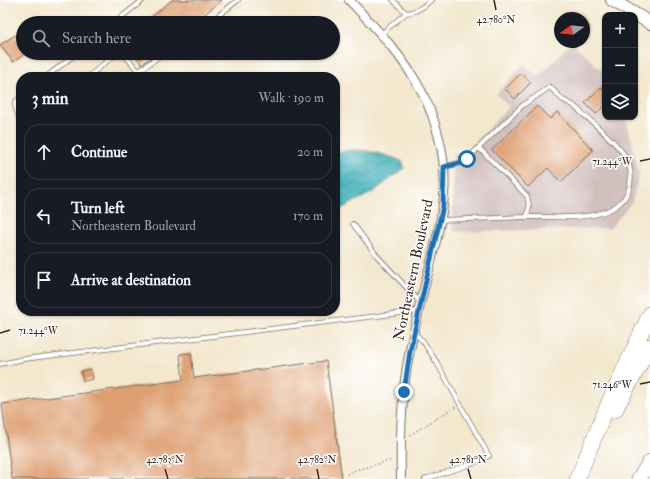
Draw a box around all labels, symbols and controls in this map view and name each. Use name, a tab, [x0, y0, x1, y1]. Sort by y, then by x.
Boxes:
north arrow	[554, 12, 590, 48]
map controls	[602, 12, 638, 120]
button: +	[602, 12, 638, 48]
text: 42.780°N	[477, 14, 515, 26]
search box	[16, 16, 340, 60]
icon: search	[30, 27, 52, 49]
text: Search here	[62, 29, 131, 48]
button: −	[602, 48, 638, 84]
button: layers	[602, 84, 638, 120]
text: 3 min	[32, 88, 69, 109]
text: Walk · 190 m	[258, 90, 324, 106]
icon: ahead	[33, 141, 55, 163]
text: Continue	[71, 143, 127, 162]
text: 20 m	[297, 144, 323, 160]
route start	[458, 150, 476, 168]
text: 71.244°W	[592, 156, 633, 168]
street label: Northeastern Boulevard	[389, 197, 438, 343]
text: Turn left	[71, 199, 125, 218]
icon: left	[33, 205, 55, 227]
text: 170 m	[293, 208, 323, 224]
text: Northeastern Boulevard	[71, 218, 196, 234]
icon: arrive	[33, 269, 55, 291]
text: Arrive at destination	[71, 271, 191, 290]
text: 71.244°W	[18, 325, 59, 337]
text: 71.246°W	[592, 379, 632, 391]
route end	[395, 383, 413, 401]
text: 42.783°N	[146, 454, 184, 466]
text: 42.782°N	[298, 454, 336, 466]
text: 42.781°N	[449, 454, 487, 466]

